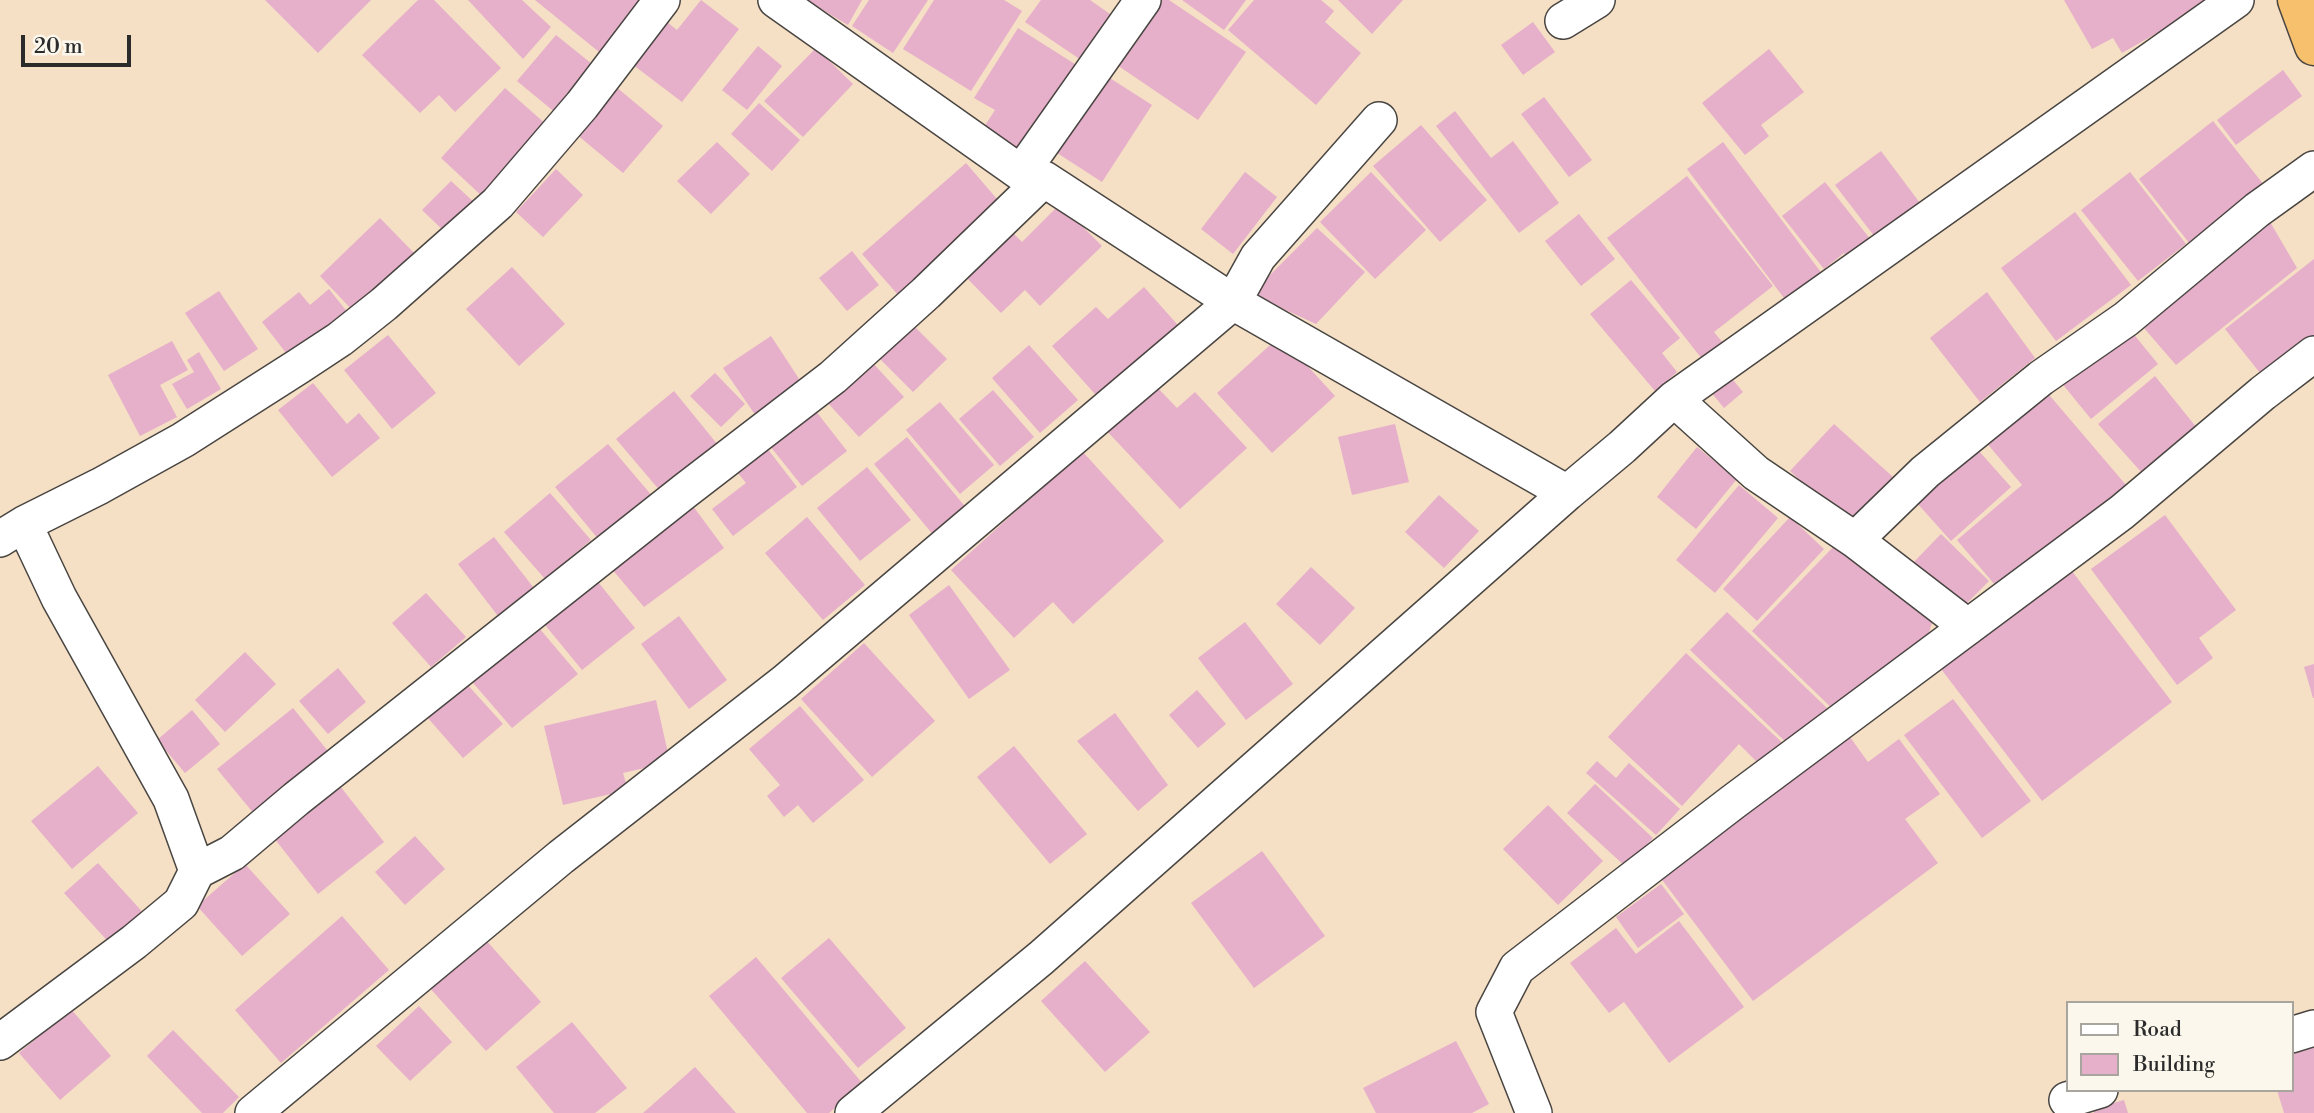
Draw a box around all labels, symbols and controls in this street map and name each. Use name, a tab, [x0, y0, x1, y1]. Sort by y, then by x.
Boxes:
scale bar	[24, 21, 135, 65]
text: 20 m	[34, 34, 83, 60]
legend	[2066, 1001, 2293, 1092]
text: Road	[2133, 1017, 2182, 1043]
text: Building	[2133, 1052, 2215, 1078]

